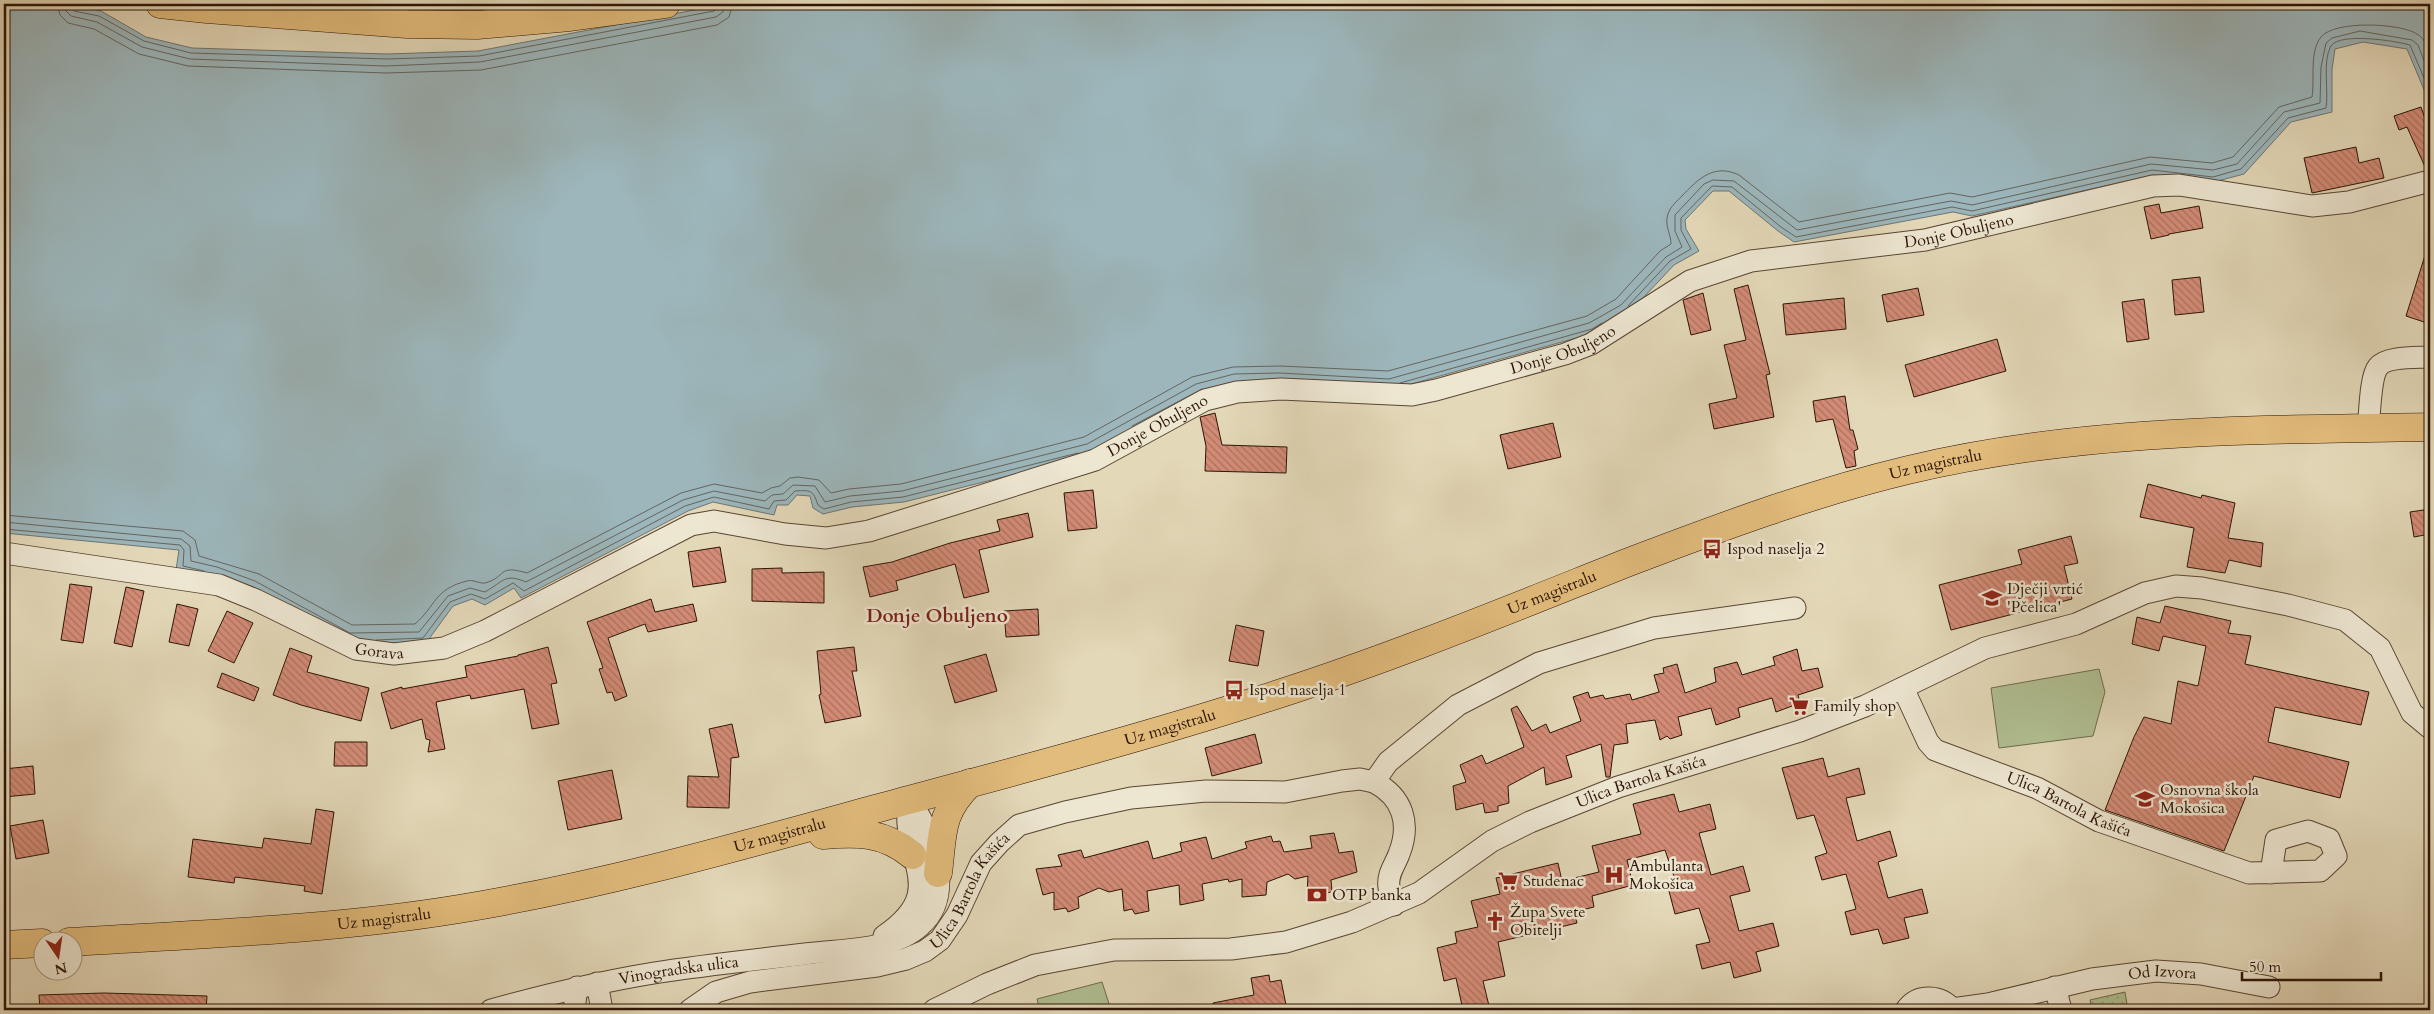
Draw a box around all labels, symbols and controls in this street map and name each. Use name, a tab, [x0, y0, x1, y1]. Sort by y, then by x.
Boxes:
street label: Donje Obuljeno	[1903, 208, 2016, 253]
street label: Donje Obuljeno	[1508, 320, 1620, 380]
street label: Donje Obuljeno	[1103, 389, 1212, 462]
street label: Uz magistralu	[1887, 444, 1984, 485]
bus stop icon: Ispod naselja 2	[1701, 538, 1723, 560]
place label: Ispod naselja 2	[1727, 538, 1824, 560]
street label: Uz magistralu	[1504, 565, 1600, 620]
place label: Dječji vrtić 'Pčelica'	[2007, 578, 2083, 618]
school or university icon: Dječji vrtić 'Pčelica'	[1981, 587, 2003, 609]
district label: Donje Obuljeno	[866, 603, 1008, 629]
street label: Gorava	[353, 638, 405, 665]
bus stop icon: Ispod naselja 1	[1223, 679, 1245, 701]
place label: Ispod naselja 1	[1249, 679, 1346, 701]
supermarket icon: Family shop	[1788, 695, 1810, 717]
place label: Family shop	[1814, 695, 1896, 717]
street label: Uz magistralu	[1122, 703, 1219, 751]
street label: Ulica Bartola Kašića	[1573, 750, 1709, 814]
street label: Ulica Bartola Kašića	[2003, 767, 2134, 842]
place label: Osnovna škola Mokošica	[2160, 779, 2259, 819]
school or university icon: Osnovna škola Mokošica	[2134, 788, 2156, 810]
street label: Uz magistralu	[731, 812, 829, 858]
street label: Ulica Bartola Kašića	[925, 827, 1015, 955]
place label: Ambulanta Mokošica	[1629, 855, 1703, 895]
hospital icon: Ambulanta Mokošica	[1603, 864, 1625, 886]
supermarket icon: Studenac	[1497, 870, 1519, 892]
place label: Studenac	[1523, 870, 1584, 892]
bank icon: OTP banka	[1306, 884, 1328, 906]
place label: OTP banka	[1332, 884, 1411, 906]
place label: Župa Svete Obitelji	[1510, 901, 1586, 941]
street label: Uz magistralu	[336, 902, 433, 935]
church icon: Župa Svete Obitelji	[1484, 910, 1506, 932]
north arrow	[32, 932, 82, 982]
scale bar	[2242, 949, 2380, 981]
street label: Vinogradska ulica	[617, 951, 740, 990]
text: 50 m	[2249, 957, 2281, 977]
text: N	[53, 958, 69, 979]
street label: Od Izvora	[2127, 960, 2197, 985]

